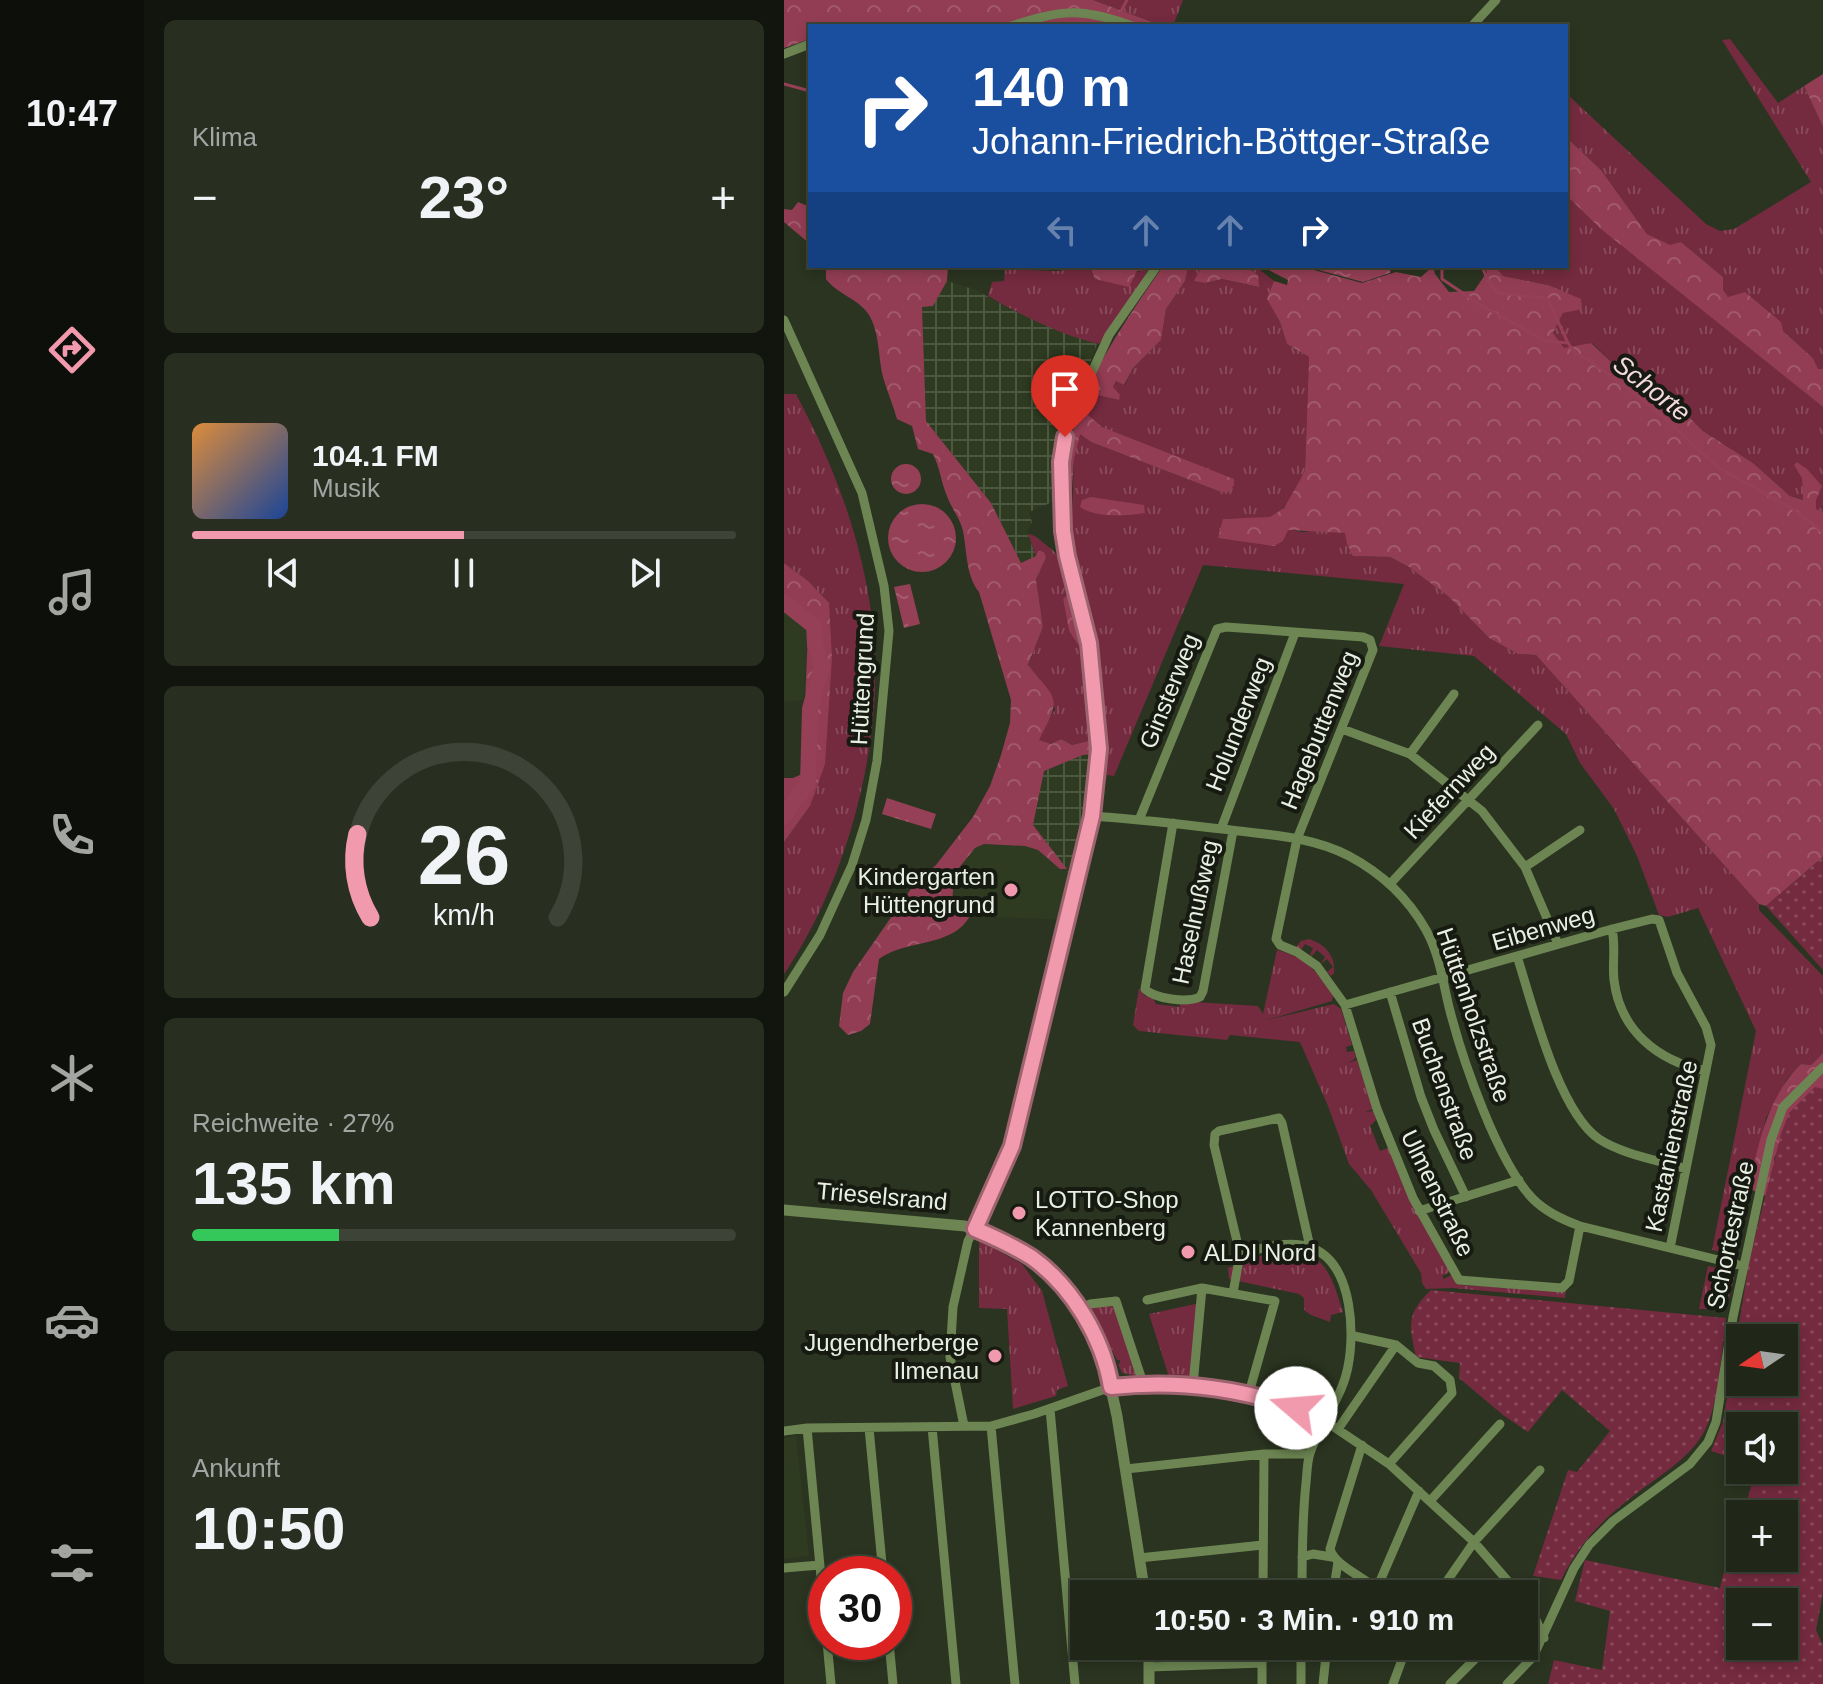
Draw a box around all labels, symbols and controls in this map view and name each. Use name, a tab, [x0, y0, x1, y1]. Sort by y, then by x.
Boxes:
text: 140 m	[972, 55, 1131, 118]
icon: right	[840, 56, 944, 160]
text: 10:47	[26, 93, 118, 134]
text: Johann-Friedrich-Böttger-Straße	[972, 121, 1490, 162]
text: Klima	[192, 122, 257, 152]
text: 23°	[419, 164, 509, 231]
text: −	[192, 173, 218, 222]
text: +	[710, 173, 736, 222]
icon: left	[1040, 208, 1084, 252]
icon: ahead	[1124, 208, 1168, 252]
icon: ahead	[1208, 208, 1252, 252]
icon: right	[1292, 208, 1336, 252]
icon: directions	[44, 322, 100, 378]
water label: Schorte	[1607, 349, 1697, 427]
pin	[1031, 355, 1099, 437]
icon: arrive	[1043, 367, 1087, 411]
text: 104.1 FM	[312, 439, 439, 472]
text: Musik	[312, 473, 380, 503]
icon: previous	[261, 551, 305, 595]
icon: pause	[442, 551, 486, 595]
icon: next	[623, 551, 667, 595]
icon: music	[44, 564, 100, 620]
street label: Hüttengrund	[845, 612, 879, 746]
street label: Ginsterweg	[1134, 630, 1204, 752]
street label: Hagebuttenweg	[1275, 647, 1363, 813]
street label: Holunderweg	[1200, 653, 1276, 795]
street label: Kiefernweg	[1398, 738, 1500, 844]
icon: phone	[44, 807, 100, 863]
text: 26	[418, 809, 510, 902]
street label: Haselnußweg	[1167, 837, 1223, 987]
place label: Kindergarten Hüttengrund	[858, 863, 995, 918]
marker: Kindergarten Hüttengrund	[1002, 881, 1020, 899]
text: km/h	[433, 899, 495, 931]
street label: Eibenweg	[1489, 900, 1597, 956]
street label: Hüttenholzstraße	[1431, 924, 1517, 1106]
street label: Buchenstraße	[1407, 1014, 1483, 1164]
icon: climate	[44, 1050, 100, 1106]
street label: Kastanienstraße	[1640, 1058, 1702, 1234]
text: Reichweite · 27%	[192, 1108, 394, 1138]
street label: Ulmenstraße	[1396, 1125, 1480, 1261]
text: 135 km	[192, 1150, 396, 1217]
street label: Schortestraße	[1701, 1158, 1759, 1312]
street label: Trieselsrand	[815, 1177, 949, 1215]
place label: LOTTO-Shop Kannenberg	[1035, 1186, 1179, 1241]
marker: LOTTO-Shop Kannenberg	[1010, 1204, 1028, 1222]
place label: ALDI Nord	[1204, 1239, 1316, 1266]
marker: ALDI Nord	[1179, 1243, 1197, 1261]
icon: car	[44, 1292, 100, 1348]
north arrow	[1726, 1324, 1798, 1396]
map controls	[1726, 1324, 1798, 1660]
place label: Jugendherberge Ilmenau	[804, 1329, 979, 1384]
marker: Jugendherberge Ilmenau	[986, 1347, 1004, 1365]
position arrow	[1254, 1366, 1338, 1450]
button: sound	[1726, 1412, 1798, 1484]
text: Ankunft	[192, 1453, 280, 1483]
text: 10:50	[192, 1495, 345, 1562]
button: +	[1726, 1500, 1798, 1572]
icon: filters	[44, 1535, 100, 1591]
speed limit sign: 30	[808, 1556, 912, 1660]
button: −	[1726, 1588, 1798, 1660]
text: 10:50 · 3 Min. · 910 m	[1154, 1603, 1454, 1636]

